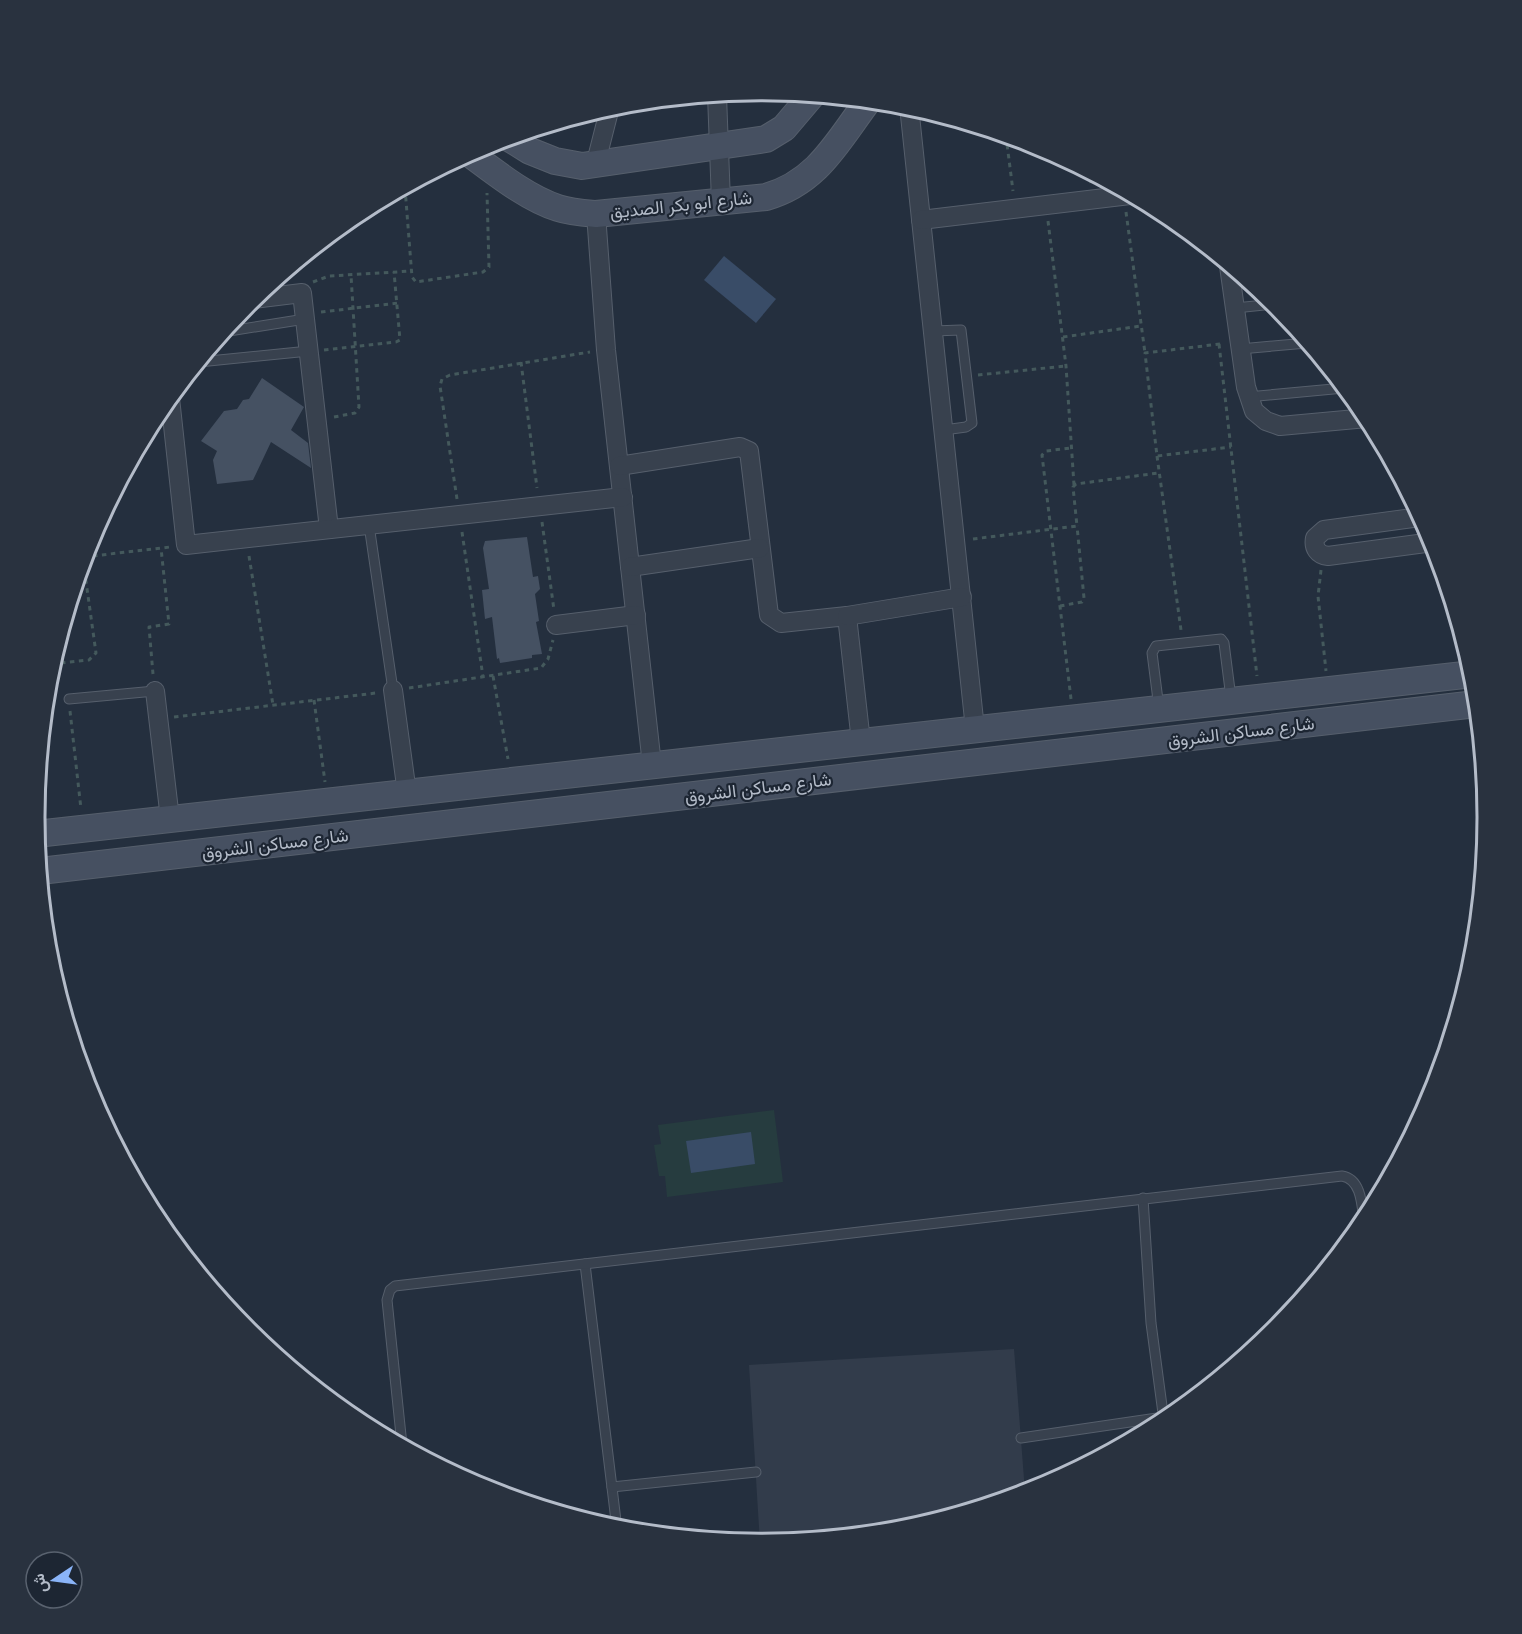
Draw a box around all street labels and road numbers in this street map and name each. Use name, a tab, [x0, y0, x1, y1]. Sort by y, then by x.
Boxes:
street label: شارع ابو بكر الصديق	[609, 187, 753, 224]
street label: شارع مساكن الشروق	[1166, 712, 1316, 753]
street label: شارع مساكن الشروق	[683, 768, 833, 809]
street label: شارع مساكن الشروق	[200, 824, 350, 865]

